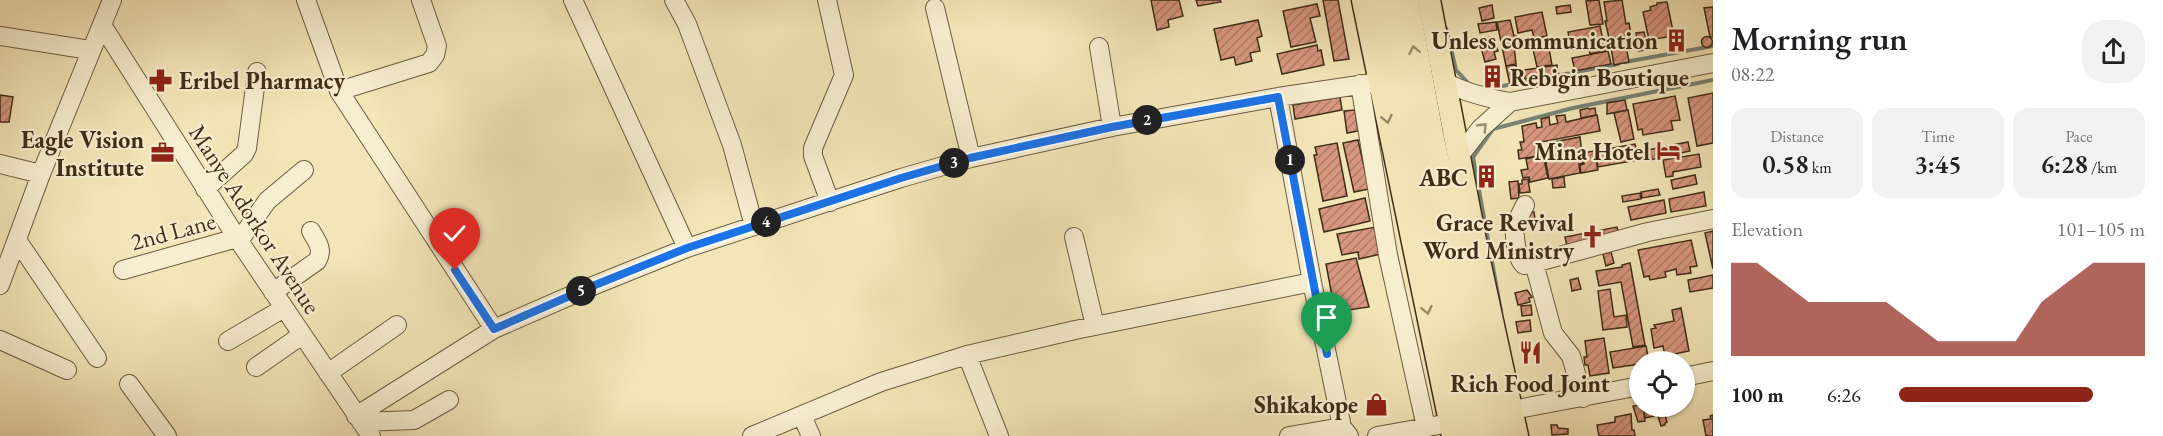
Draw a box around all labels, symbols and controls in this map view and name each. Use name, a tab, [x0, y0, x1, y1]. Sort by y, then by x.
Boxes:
text: Morning run	[1731, 17, 1908, 60]
button: share	[2082, 20, 2145, 83]
place label: Unless communication	[1431, 25, 1658, 56]
building icon: Unless communication	[1663, 27, 1689, 53]
one-way arrow	[1408, 45, 1421, 55]
text: 08:22	[1731, 61, 1774, 87]
place label: Rebigin Boutique	[1510, 62, 1689, 94]
building icon: Rebigin Boutique	[1479, 64, 1505, 90]
place label: Eribel Pharmacy	[179, 65, 345, 97]
pharmacy icon: Eribel Pharmacy	[148, 67, 174, 93]
pin: 2	[1132, 105, 1162, 135]
text: 2	[1143, 109, 1151, 130]
one-way arrow	[1380, 114, 1393, 124]
street label: Manye Adorkor Avenue	[182, 118, 328, 320]
one-way arrow	[1476, 123, 1487, 133]
place label: Eagle Vision Institute	[21, 124, 144, 183]
text: Distance	[1770, 126, 1824, 147]
text: Time	[1921, 126, 1955, 147]
text: Pace	[2066, 126, 2092, 147]
place label: Mina Hotel	[1534, 136, 1650, 167]
hotel icon: Mina Hotel	[1655, 138, 1681, 164]
office icon: Eagle Vision Institute	[149, 140, 175, 166]
pin: 1	[1275, 145, 1305, 175]
text: 0.58	[1762, 147, 1809, 181]
text: 3:45	[1914, 147, 1962, 181]
text: 6:28	[2041, 147, 2088, 181]
pin: 3	[939, 148, 969, 178]
text: 1	[1286, 149, 1294, 170]
text: 3	[950, 152, 958, 173]
text: km	[1809, 157, 1832, 178]
text: /km	[2088, 157, 2117, 178]
place label: ABC	[1418, 162, 1468, 193]
building icon: ABC	[1473, 164, 1499, 190]
street label: 2nd Lane	[127, 205, 219, 257]
pin: 4	[751, 207, 781, 237]
place label: Grace Revival Word Ministry	[1423, 207, 1574, 267]
pin	[429, 208, 480, 270]
text: 4	[762, 211, 770, 232]
text: Elevation	[1731, 216, 1803, 242]
text: 101–105 m	[2057, 216, 2145, 242]
icon: check	[438, 217, 471, 250]
church icon: Grace Revival Word Ministry	[1579, 223, 1605, 249]
pin: 5	[566, 276, 596, 306]
text: 5	[577, 280, 585, 301]
pin	[1301, 292, 1352, 354]
icon: arrive	[1310, 301, 1343, 334]
one-way arrow	[1419, 305, 1432, 315]
restaurant icon: Rich Food Joint	[1517, 340, 1543, 366]
map controls	[1629, 351, 1695, 417]
button: locate	[1629, 351, 1695, 417]
place label: Rich Food Joint	[1450, 368, 1610, 399]
text: 100 m	[1731, 382, 1784, 408]
text: 6:26	[1827, 382, 1861, 408]
place label: Shikakope	[1254, 389, 1358, 420]
shop icon: Shikakope	[1363, 391, 1389, 417]

